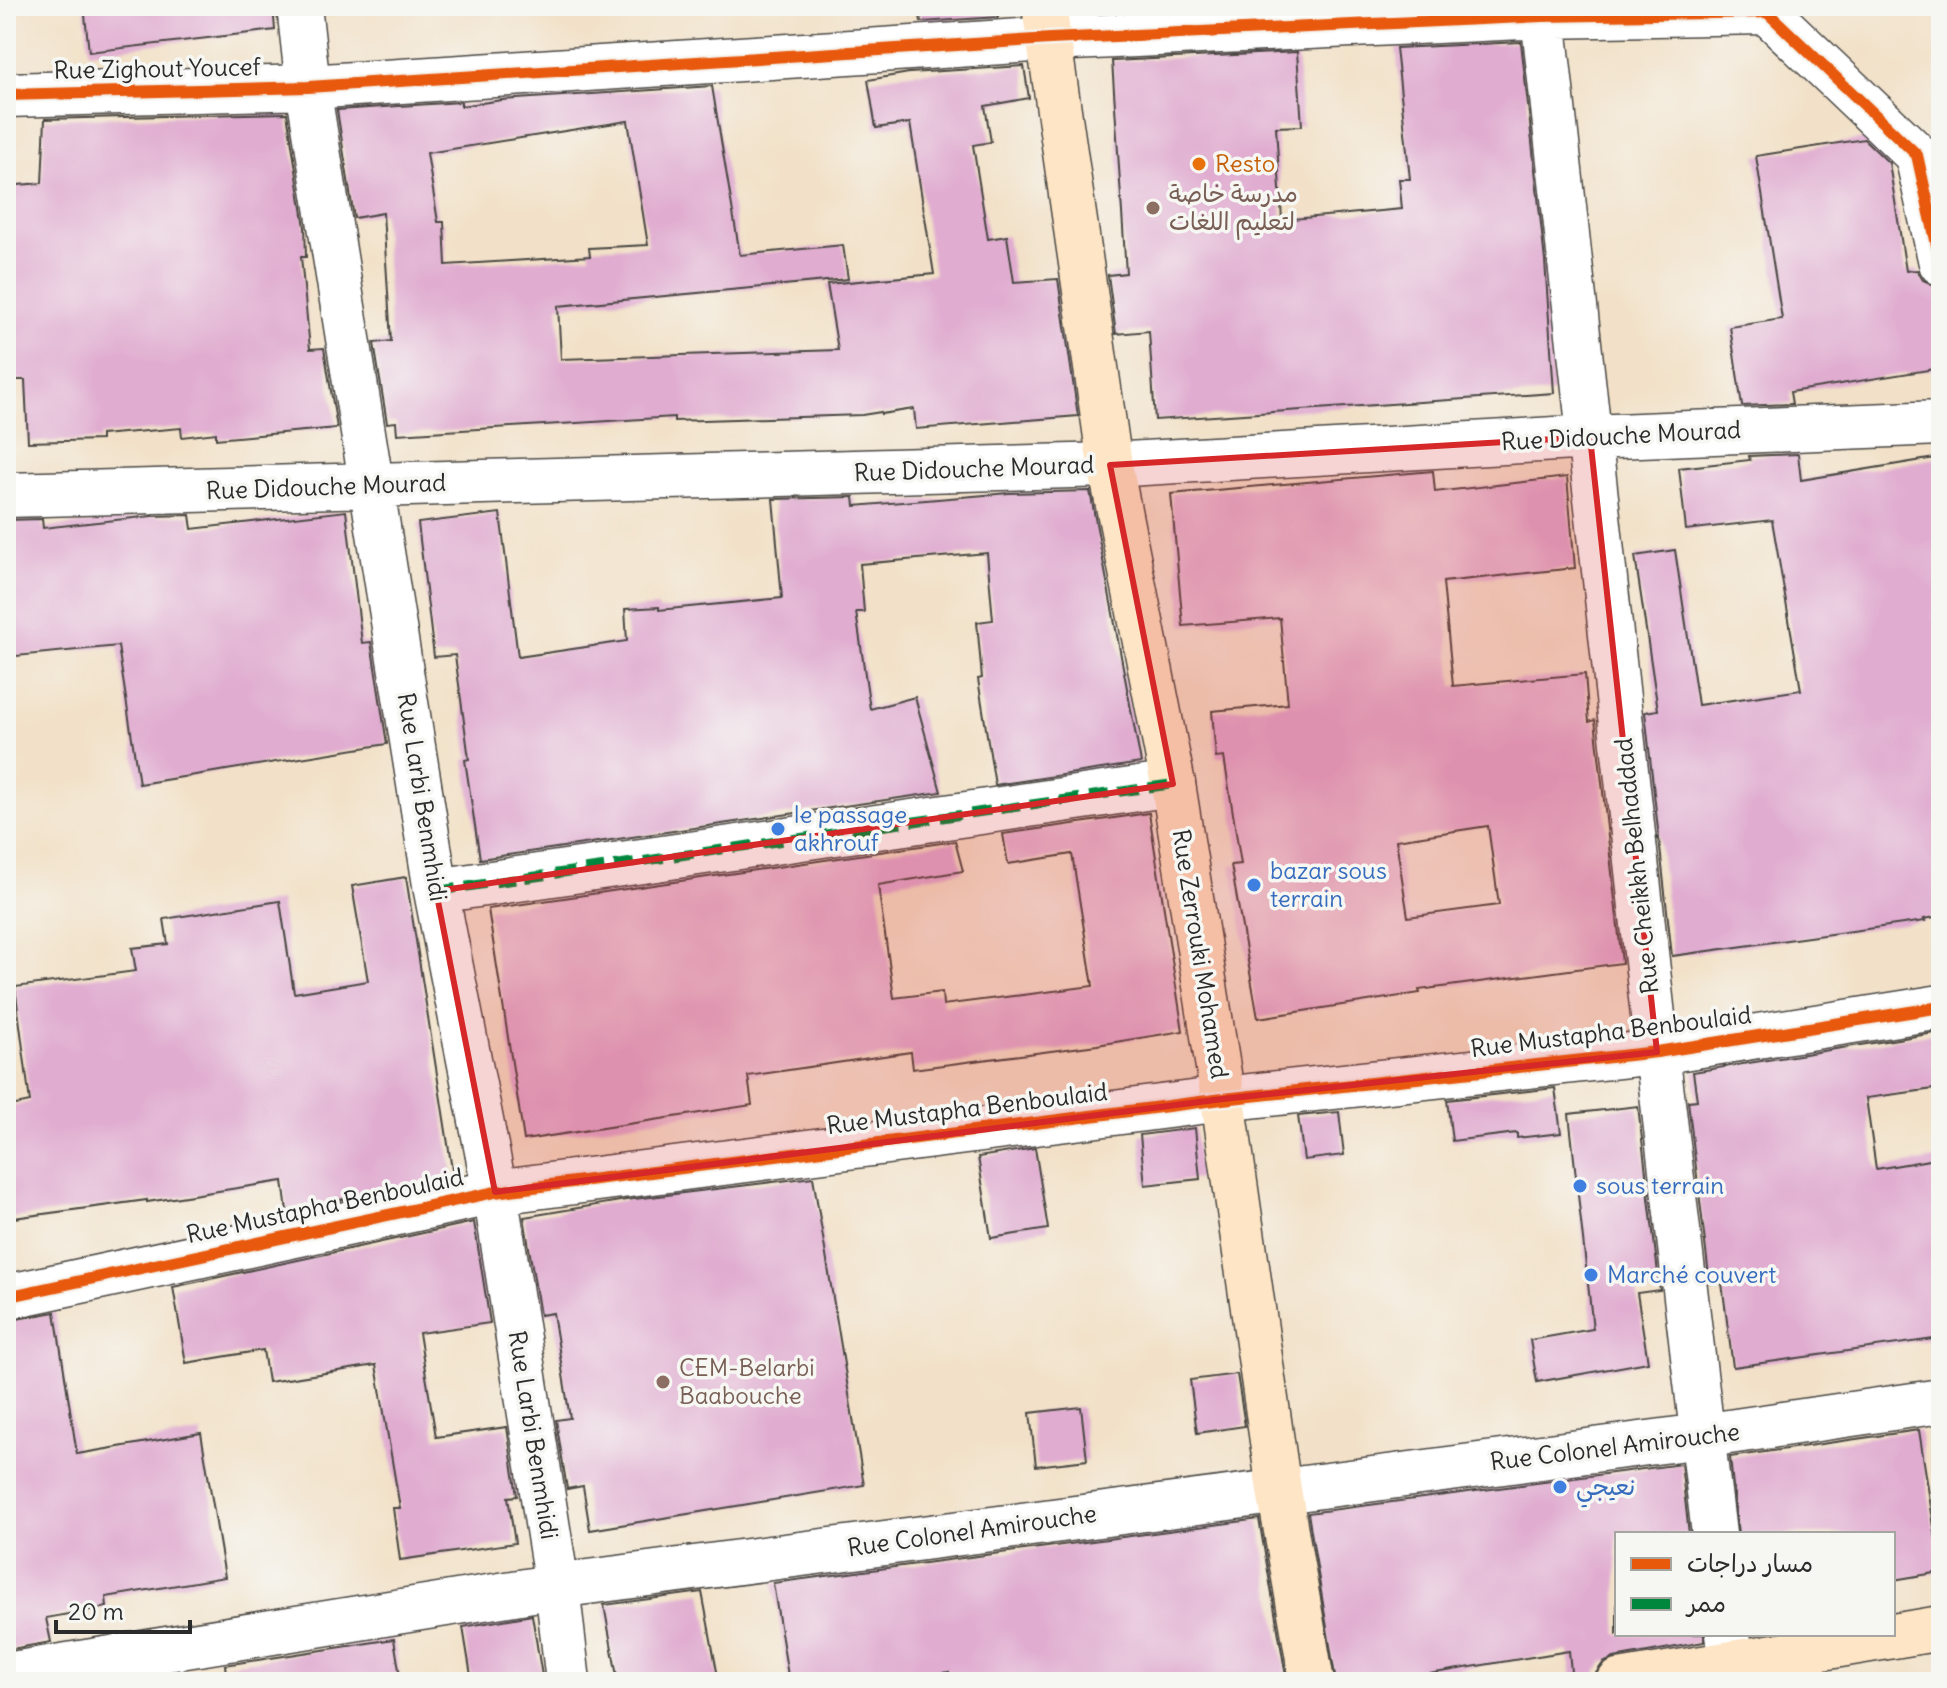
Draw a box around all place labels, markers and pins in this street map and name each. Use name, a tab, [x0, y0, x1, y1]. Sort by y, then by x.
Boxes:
place label: Resto	[1215, 148, 1275, 178]
marker: Resto	[1190, 155, 1208, 173]
place label: مدرسة خاصة لتعليم اللغات	[1169, 178, 1298, 240]
marker: مدرسة خاصة لتعليم اللغات	[1144, 199, 1162, 217]
place label: le passage akhrouf	[794, 799, 907, 857]
marker: le passage akhrouf	[769, 820, 787, 838]
place label: bazar sous terrain	[1270, 855, 1387, 913]
marker: bazar sous terrain	[1245, 876, 1263, 894]
place label: sous terrain	[1596, 1170, 1724, 1200]
marker: sous terrain	[1571, 1177, 1589, 1195]
place label: Marché couvert	[1607, 1259, 1776, 1289]
marker: Marché couvert	[1582, 1266, 1600, 1284]
place label: CEM-Belarbi Baabouche	[679, 1352, 815, 1410]
marker: CEM-Belarbi Baabouche	[654, 1373, 672, 1391]
place label: نعيجي	[1576, 1471, 1635, 1508]
marker: نعيجي	[1551, 1478, 1569, 1496]

